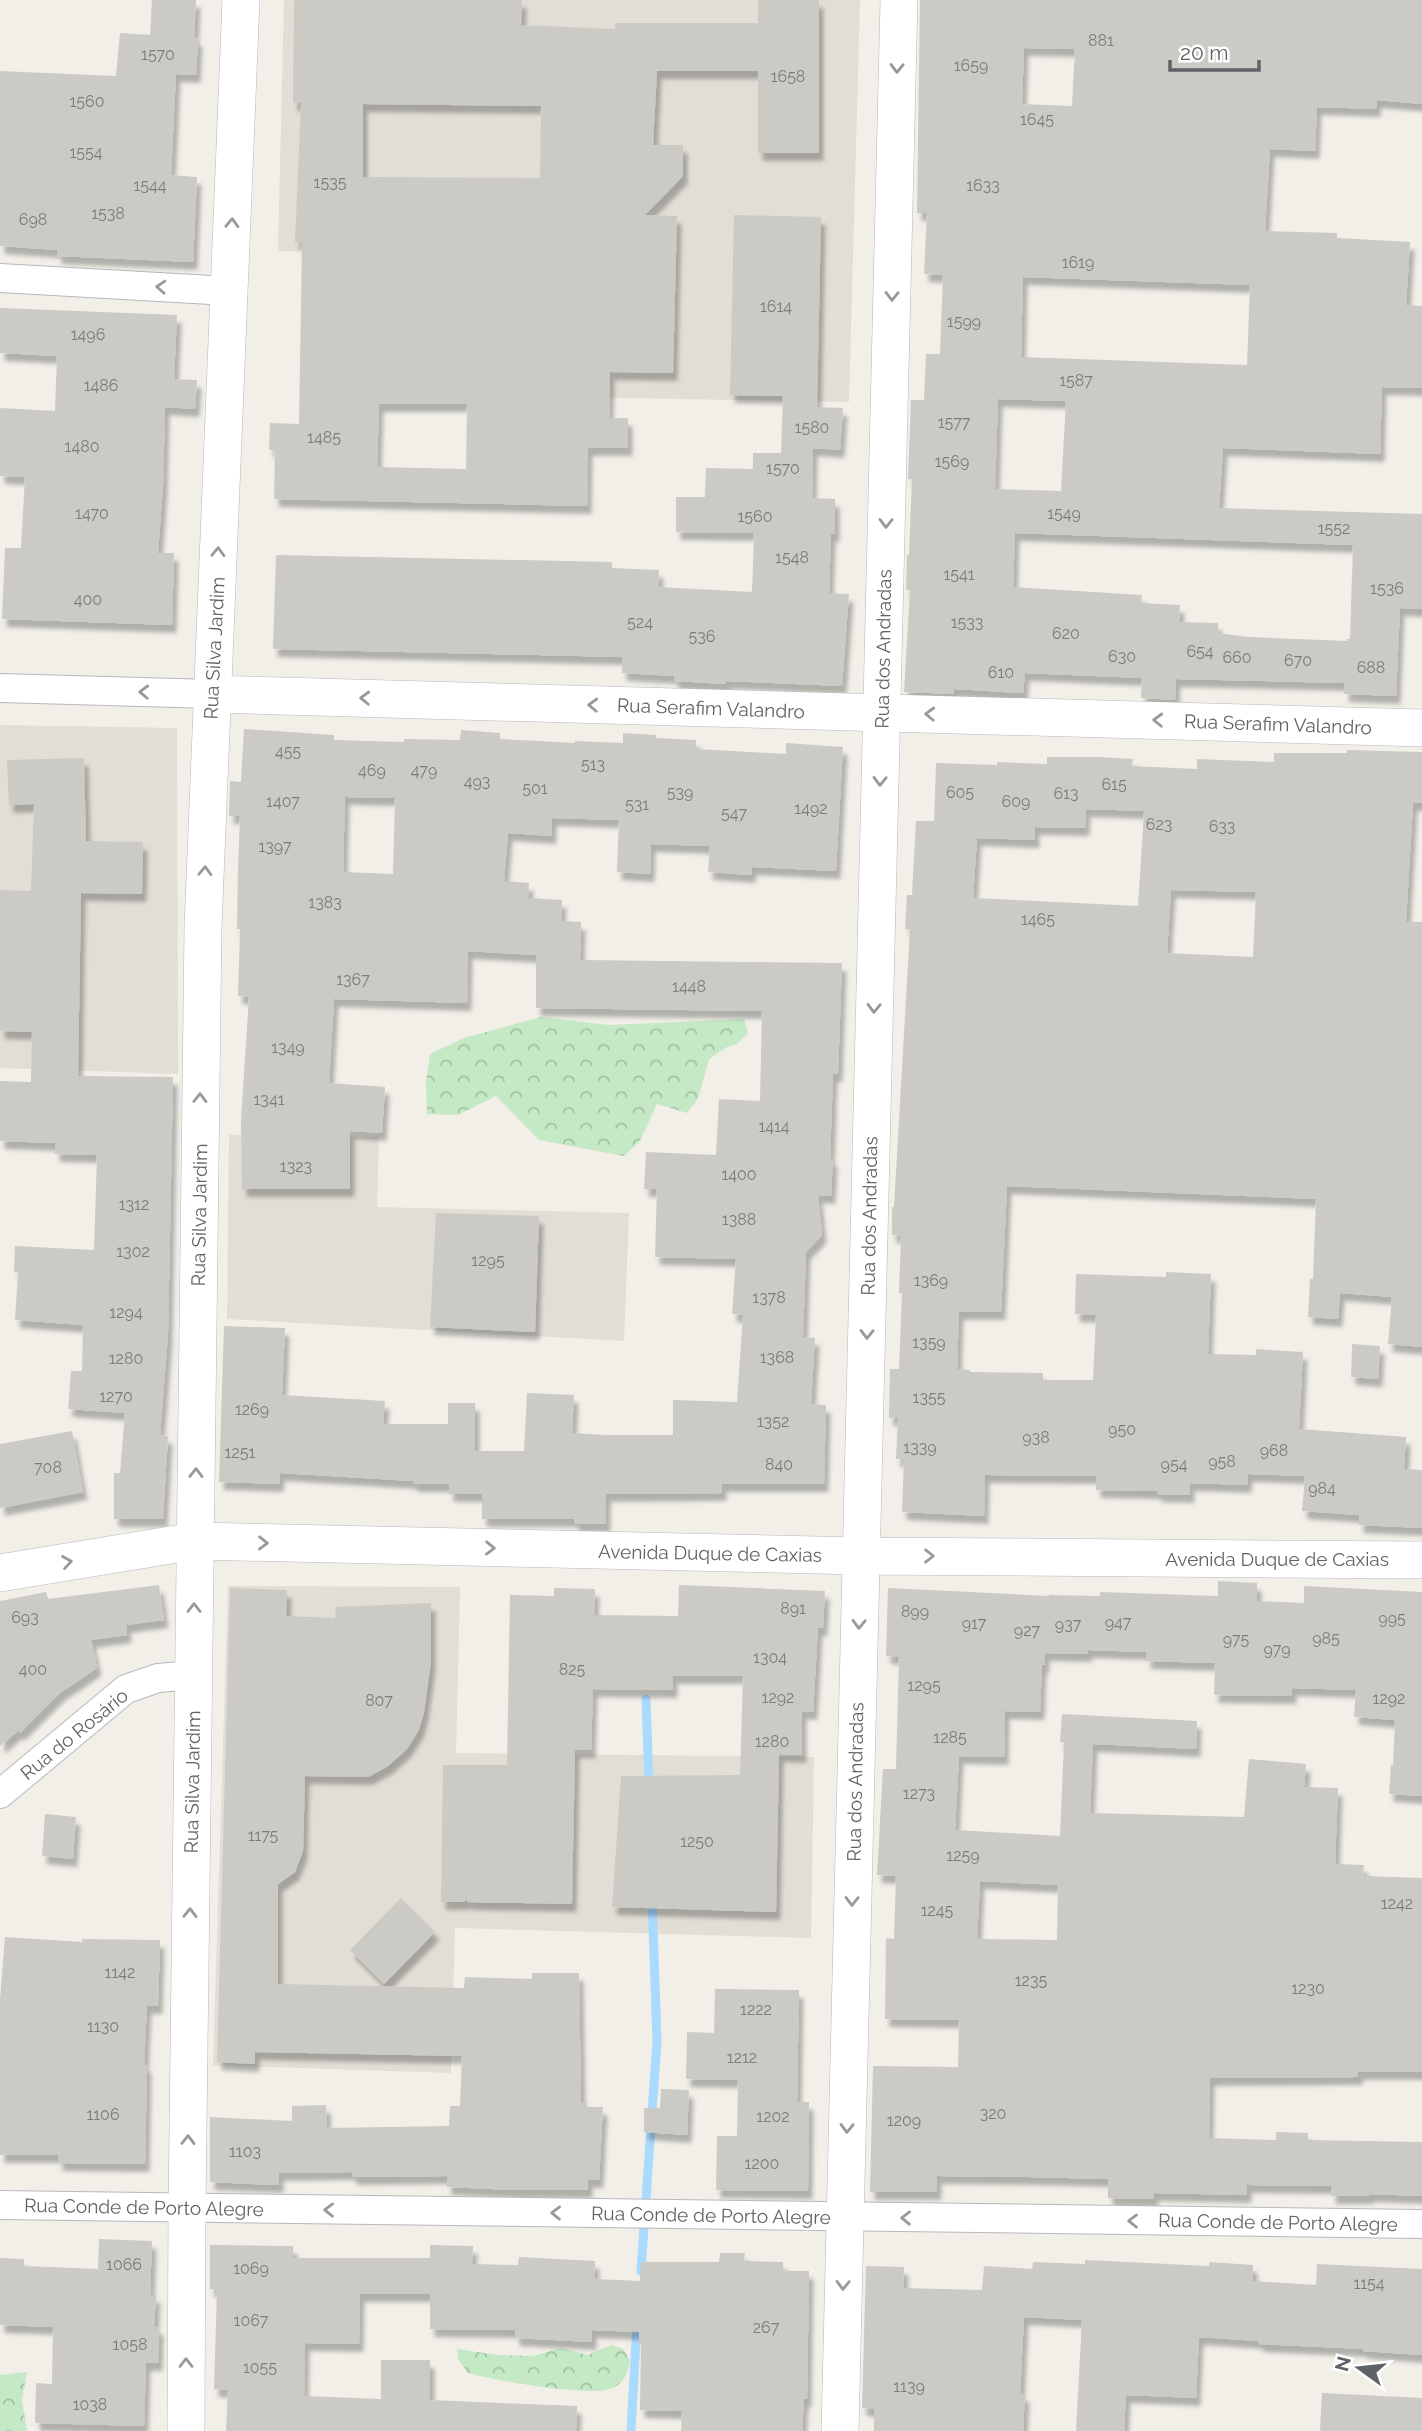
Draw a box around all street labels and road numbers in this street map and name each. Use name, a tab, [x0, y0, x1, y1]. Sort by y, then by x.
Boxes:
street label: Rua dos Andradas	[871, 569, 895, 729]
street label: Rua Silva Jardim	[199, 576, 229, 720]
street label: Rua Serafim Valandro	[617, 694, 805, 722]
street label: Rua Serafim Valandro	[1184, 710, 1372, 738]
street label: Rua dos Andradas	[857, 1136, 881, 1296]
street label: Rua Silva Jardim	[187, 1143, 211, 1287]
street label: Avenida Duque de Caxias	[598, 1540, 822, 1566]
street label: Avenida Duque de Caxias	[1165, 1548, 1389, 1570]
street label: Rua do Rosário	[16, 1684, 132, 1784]
street label: Rua dos Andradas	[843, 1702, 867, 1862]
street label: Rua Silva Jardim	[180, 1710, 204, 1854]
street label: Rua Conde de Porto Alegre	[24, 2194, 264, 2220]
street label: Rua Conde de Porto Alegre	[591, 2202, 831, 2228]
street label: Rua Conde de Porto Alegre	[1158, 2209, 1398, 2235]

